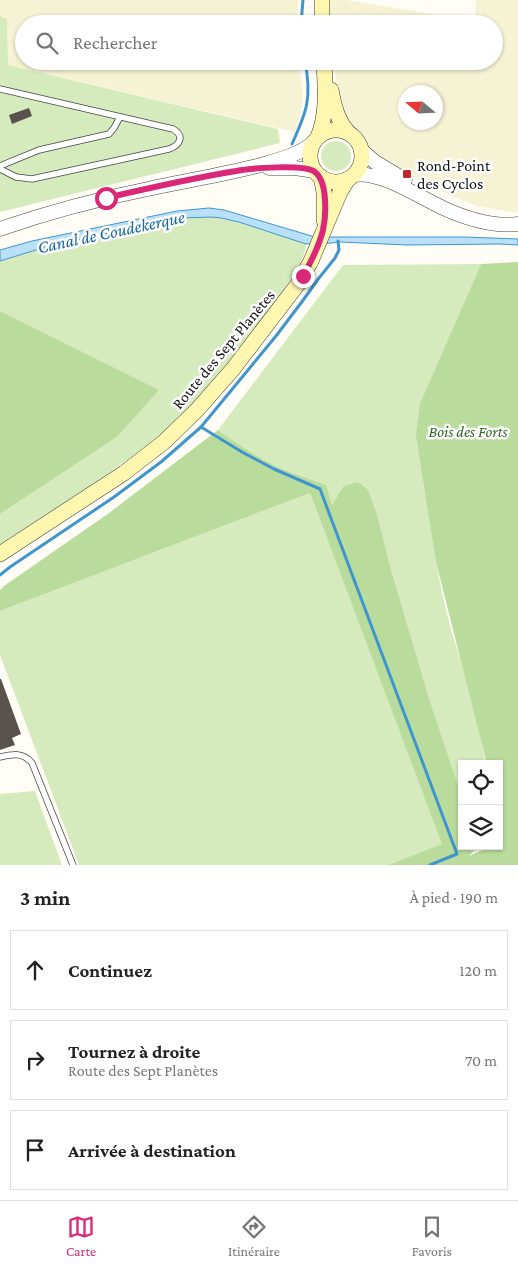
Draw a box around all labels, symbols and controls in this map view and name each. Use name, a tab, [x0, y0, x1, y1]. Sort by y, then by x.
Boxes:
search box	[15, 15, 503, 70]
icon: search	[33, 29, 61, 57]
text: Rechercher	[73, 32, 157, 53]
north arrow	[398, 85, 443, 130]
place label: Rond-Point des Cyclos	[417, 157, 491, 193]
marker: Rond-Point des Cyclos	[401, 168, 413, 180]
route start	[95, 187, 118, 210]
water label: Canal de Coudekerque	[36, 207, 187, 257]
route end	[292, 265, 315, 288]
street label: Route des Sept Planètes	[169, 286, 279, 413]
park label: Bois des Forts	[429, 423, 508, 440]
map controls	[458, 760, 503, 850]
button: locate	[458, 760, 503, 805]
button: layers	[458, 805, 503, 850]
text: 3 min	[20, 886, 70, 910]
text: À pied · 190 m	[410, 889, 498, 906]
icon: ahead	[21, 956, 49, 984]
text: Continuez	[68, 960, 152, 981]
text: 120 m	[459, 962, 497, 979]
text: Tournez à droite	[68, 1041, 200, 1062]
icon: right	[21, 1046, 49, 1074]
text: 70 m	[465, 1052, 497, 1069]
text: Route des Sept Planètes	[68, 1062, 218, 1079]
icon: arrive	[21, 1136, 49, 1164]
text: Arrivée à destination	[68, 1140, 236, 1161]
tab: Carte	[66, 1213, 96, 1259]
tab: Itinéraire	[228, 1213, 280, 1259]
tab: Favoris	[412, 1213, 452, 1259]

